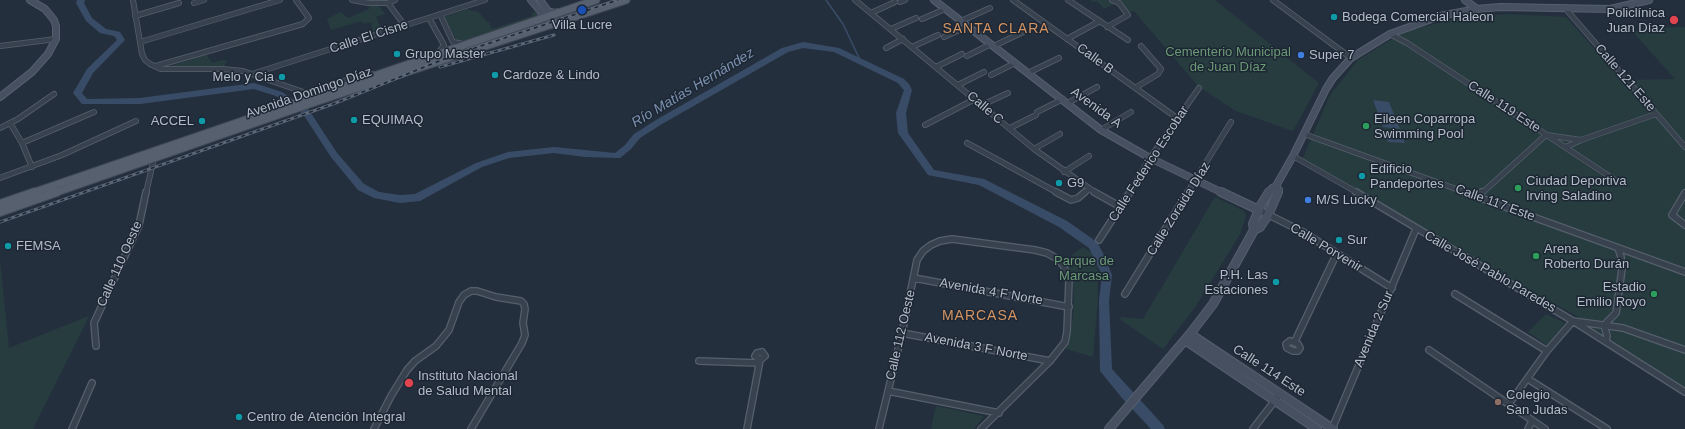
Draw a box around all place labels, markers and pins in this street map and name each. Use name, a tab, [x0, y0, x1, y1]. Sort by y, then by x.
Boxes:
marker: Villa Lucre	[576, 4, 588, 16]
place label: Policlínica Juan Díaz	[1606, 5, 1665, 36]
place label: Bodega Comercial Haleon	[1342, 9, 1494, 25]
marker: Bodega Comercial Haleon	[1329, 12, 1339, 22]
marker: Policlínica Juan Díaz	[1668, 14, 1680, 26]
place label: Villa Lucre	[552, 17, 612, 33]
place label: Grupo Master	[405, 46, 484, 62]
place label: Super 7	[1309, 47, 1355, 63]
marker: Grupo Master	[392, 49, 402, 59]
marker: Super 7	[1296, 50, 1306, 60]
place label: Cardoze & Lindo	[503, 67, 600, 83]
place label: Melo y Cia	[213, 69, 274, 85]
marker: Cardoze & Lindo	[490, 70, 500, 80]
marker: Melo y Cia	[277, 72, 287, 82]
place label: Eileen Coparropa Swimming Pool	[1374, 111, 1475, 142]
place label: EQUIMAQ	[362, 112, 423, 128]
place label: ACCEL	[151, 113, 194, 129]
marker: EQUIMAQ	[349, 115, 359, 125]
marker: ACCEL	[197, 116, 207, 126]
marker: Eileen Coparropa Swimming Pool	[1361, 121, 1371, 131]
place label: Edificio Pandeportes	[1370, 161, 1444, 192]
marker: Edificio Pandeportes	[1357, 171, 1367, 181]
place label: Ciudad Deportiva Irving Saladino	[1526, 173, 1626, 204]
place label: G9	[1067, 175, 1084, 191]
marker: G9	[1054, 178, 1064, 188]
marker: Ciudad Deportiva Irving Saladino	[1513, 183, 1523, 193]
place label: M/S Lucky	[1316, 192, 1377, 208]
marker: M/S Lucky	[1303, 195, 1313, 205]
place label: Sur	[1347, 232, 1367, 248]
marker: Sur	[1334, 235, 1344, 245]
place label: FEMSA	[16, 238, 61, 254]
marker: FEMSA	[3, 241, 13, 251]
place label: Arena Roberto Durán	[1544, 241, 1629, 272]
marker: Arena Roberto Durán	[1531, 251, 1541, 261]
place label: P.H. Las Estaciones	[1204, 267, 1268, 298]
marker: P.H. Las Estaciones	[1271, 277, 1281, 287]
place label: Estadio Emilio Royo	[1577, 279, 1646, 310]
marker: Estadio Emilio Royo	[1649, 289, 1659, 299]
place label: Instituto Nacional de Salud Mental	[418, 368, 518, 399]
marker: Instituto Nacional de Salud Mental	[403, 377, 415, 389]
place label: Colegio San Judas	[1506, 387, 1567, 418]
marker: Colegio San Judas	[1493, 397, 1503, 407]
place label: Centro de Atención Integral	[247, 409, 405, 425]
marker: Centro de Atención Integral	[234, 412, 244, 422]

